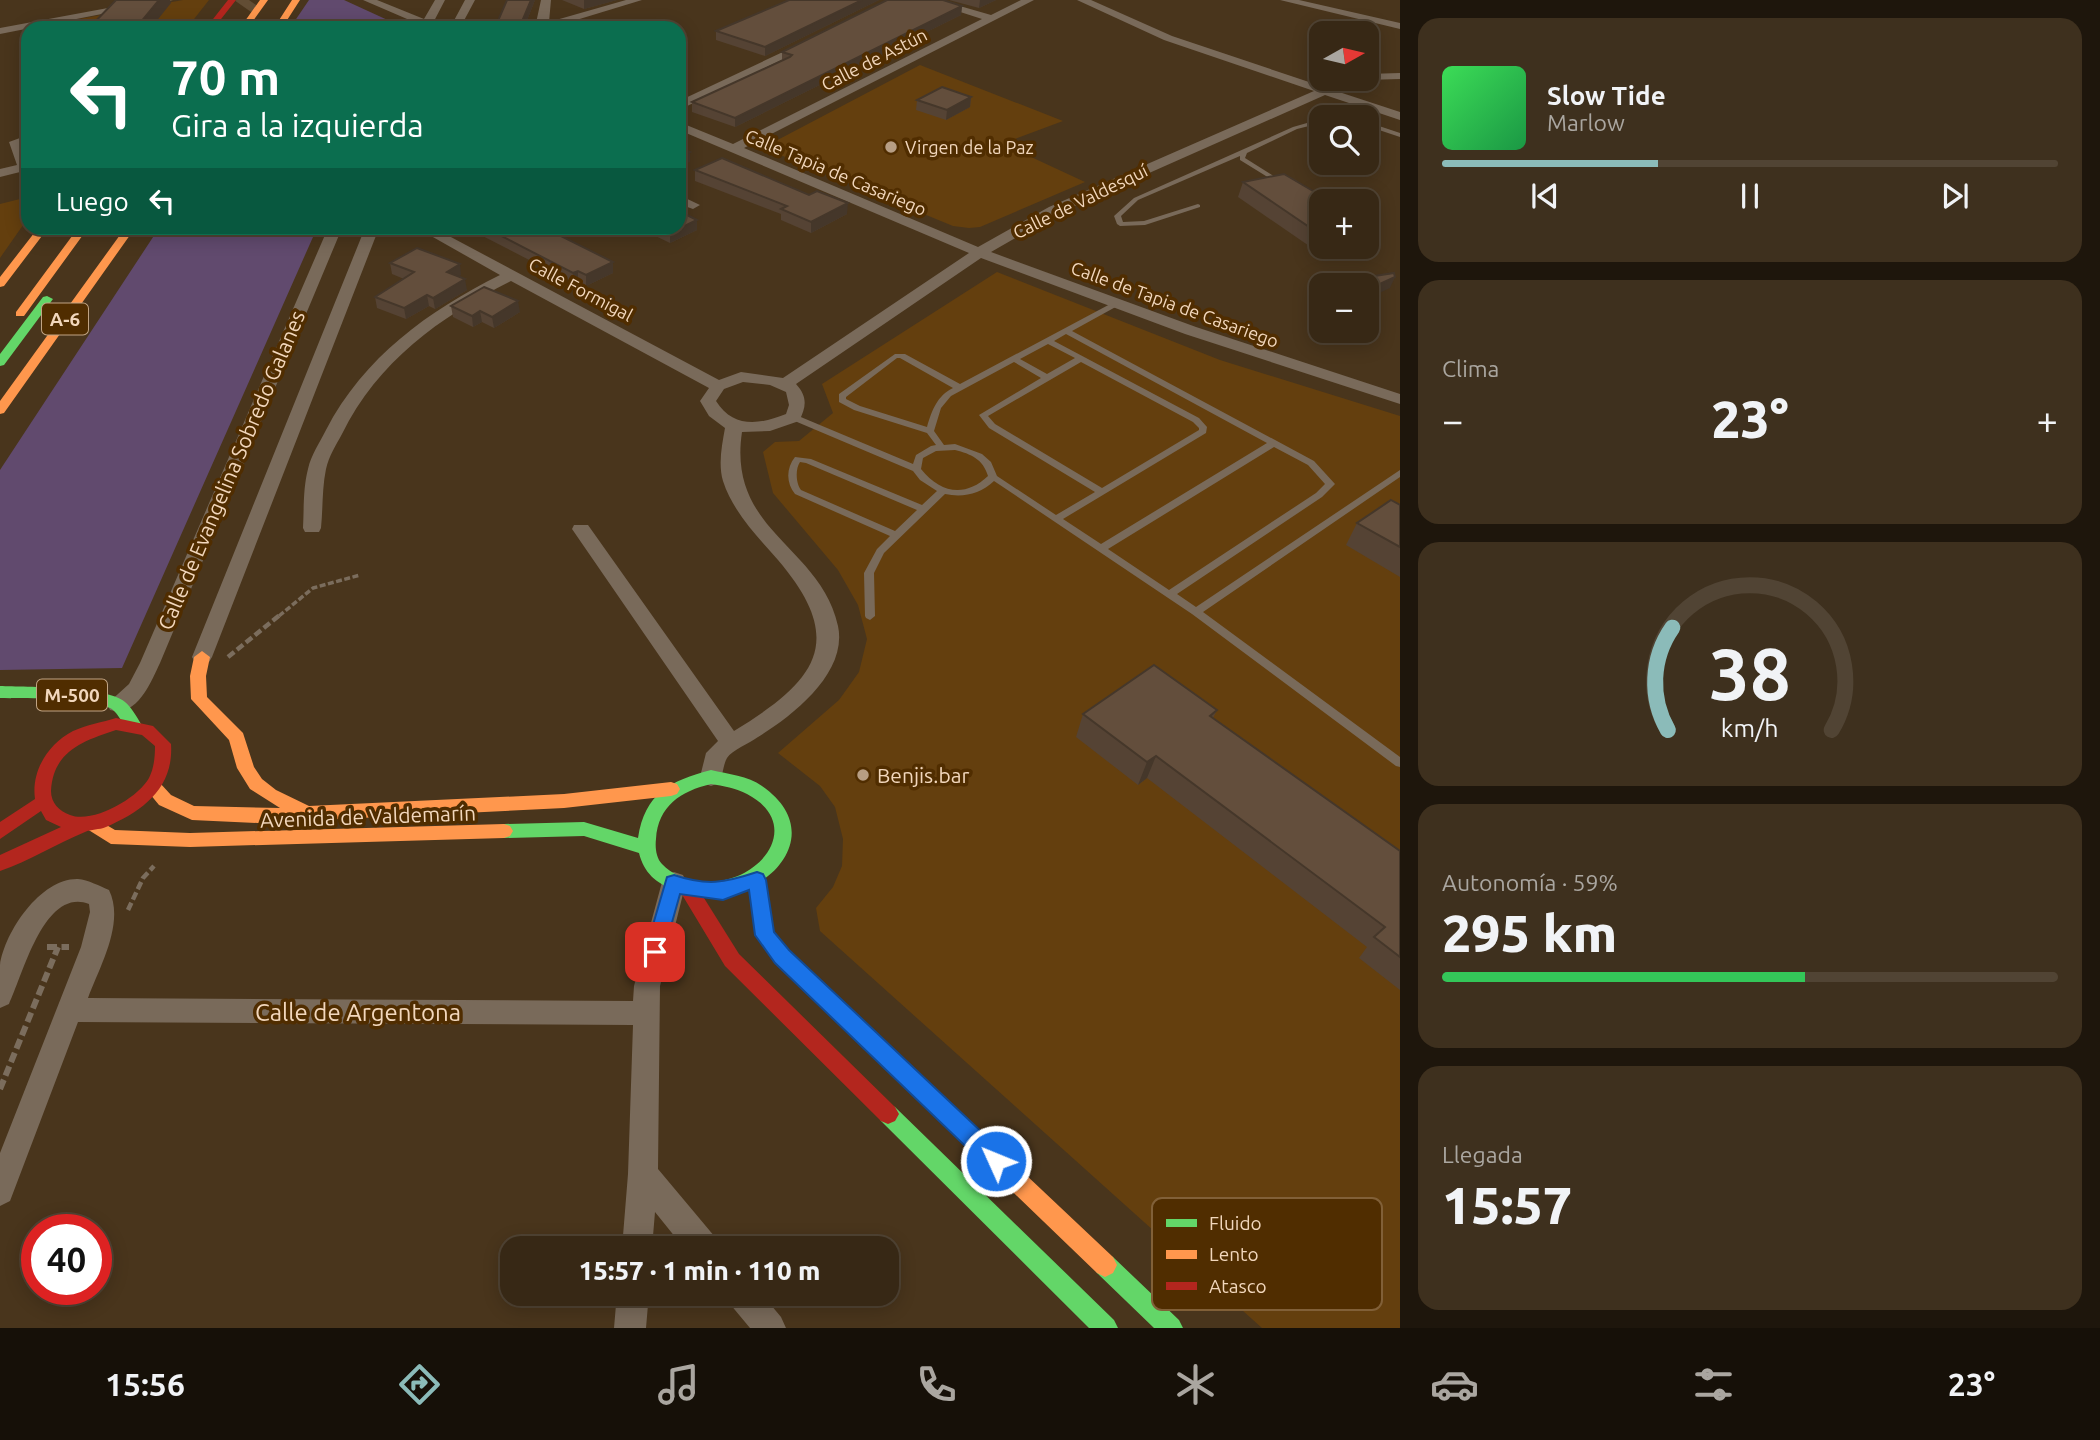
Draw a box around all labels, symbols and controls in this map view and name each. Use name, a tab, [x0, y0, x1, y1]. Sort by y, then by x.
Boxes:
north arrow	[1309, 21, 1379, 91]
map controls	[1309, 21, 1379, 343]
street label: Calle de Astún	[818, 24, 930, 94]
icon: left	[56, 49, 147, 140]
text: 70 m	[171, 49, 280, 104]
text: Slow Tide	[1547, 81, 1666, 110]
button: search	[1309, 105, 1379, 175]
text: Gira a la izquierda	[171, 107, 424, 143]
text: Marlow	[1547, 110, 1625, 135]
street label: Calle Tapia de Casariego	[743, 125, 929, 219]
place label: Virgen de la Paz	[905, 137, 1034, 157]
marker: Virgen de la Paz	[883, 139, 899, 155]
street label: Calle de Valdesquí	[1010, 160, 1151, 242]
icon: previous	[1526, 177, 1564, 215]
icon: pause	[1731, 177, 1769, 215]
icon: next	[1936, 177, 1974, 215]
icon: left	[143, 182, 181, 220]
text: Luego	[56, 187, 129, 216]
button: +	[1309, 189, 1379, 259]
street label: Calle Formigal	[526, 253, 637, 325]
street label: Calle de Tapia de Casariego	[1069, 257, 1281, 351]
button: −	[1309, 273, 1379, 343]
road number: A-6	[42, 304, 88, 334]
street label: Calle de Evangelina Sobredo Galanes	[153, 307, 309, 633]
text: Clima	[1442, 356, 1499, 381]
text: 23°	[1711, 390, 1789, 448]
text: −	[1442, 399, 1463, 441]
text: +	[2037, 399, 2058, 441]
text: 38	[1709, 632, 1791, 714]
road number: M-500	[37, 680, 107, 710]
text: km/h	[1721, 714, 1779, 742]
place label: Benjis.bar	[877, 763, 969, 787]
marker: Benjis.bar	[855, 767, 871, 783]
street label: Avenida de Valdemarín	[260, 800, 476, 832]
text: Autonomía · 59%	[1442, 870, 1618, 895]
text: 295 km	[1442, 904, 1617, 962]
pin	[625, 922, 685, 982]
icon: arrive	[636, 933, 674, 971]
street label: Calle de Argentona	[255, 999, 461, 1026]
position arrow	[959, 1124, 1033, 1198]
text: Llegada	[1442, 1142, 1523, 1167]
text: 15:57	[1442, 1176, 1572, 1234]
legend	[1152, 1198, 1382, 1310]
text: Fluido	[1209, 1212, 1262, 1234]
speed limit sign: 40	[21, 1214, 112, 1305]
text: Lento	[1209, 1243, 1259, 1265]
text: 15:57 · 1 min · 110 m	[579, 1256, 820, 1285]
text: Atasco	[1209, 1275, 1267, 1297]
icon: directions	[395, 1360, 444, 1409]
icon: music	[654, 1360, 703, 1409]
icon: phone	[912, 1360, 961, 1409]
icon: climate	[1171, 1360, 1220, 1409]
icon: car	[1430, 1360, 1479, 1409]
icon: filters	[1689, 1360, 1738, 1409]
text: 15:56	[105, 1366, 185, 1402]
text: 23°	[1948, 1366, 1995, 1402]

